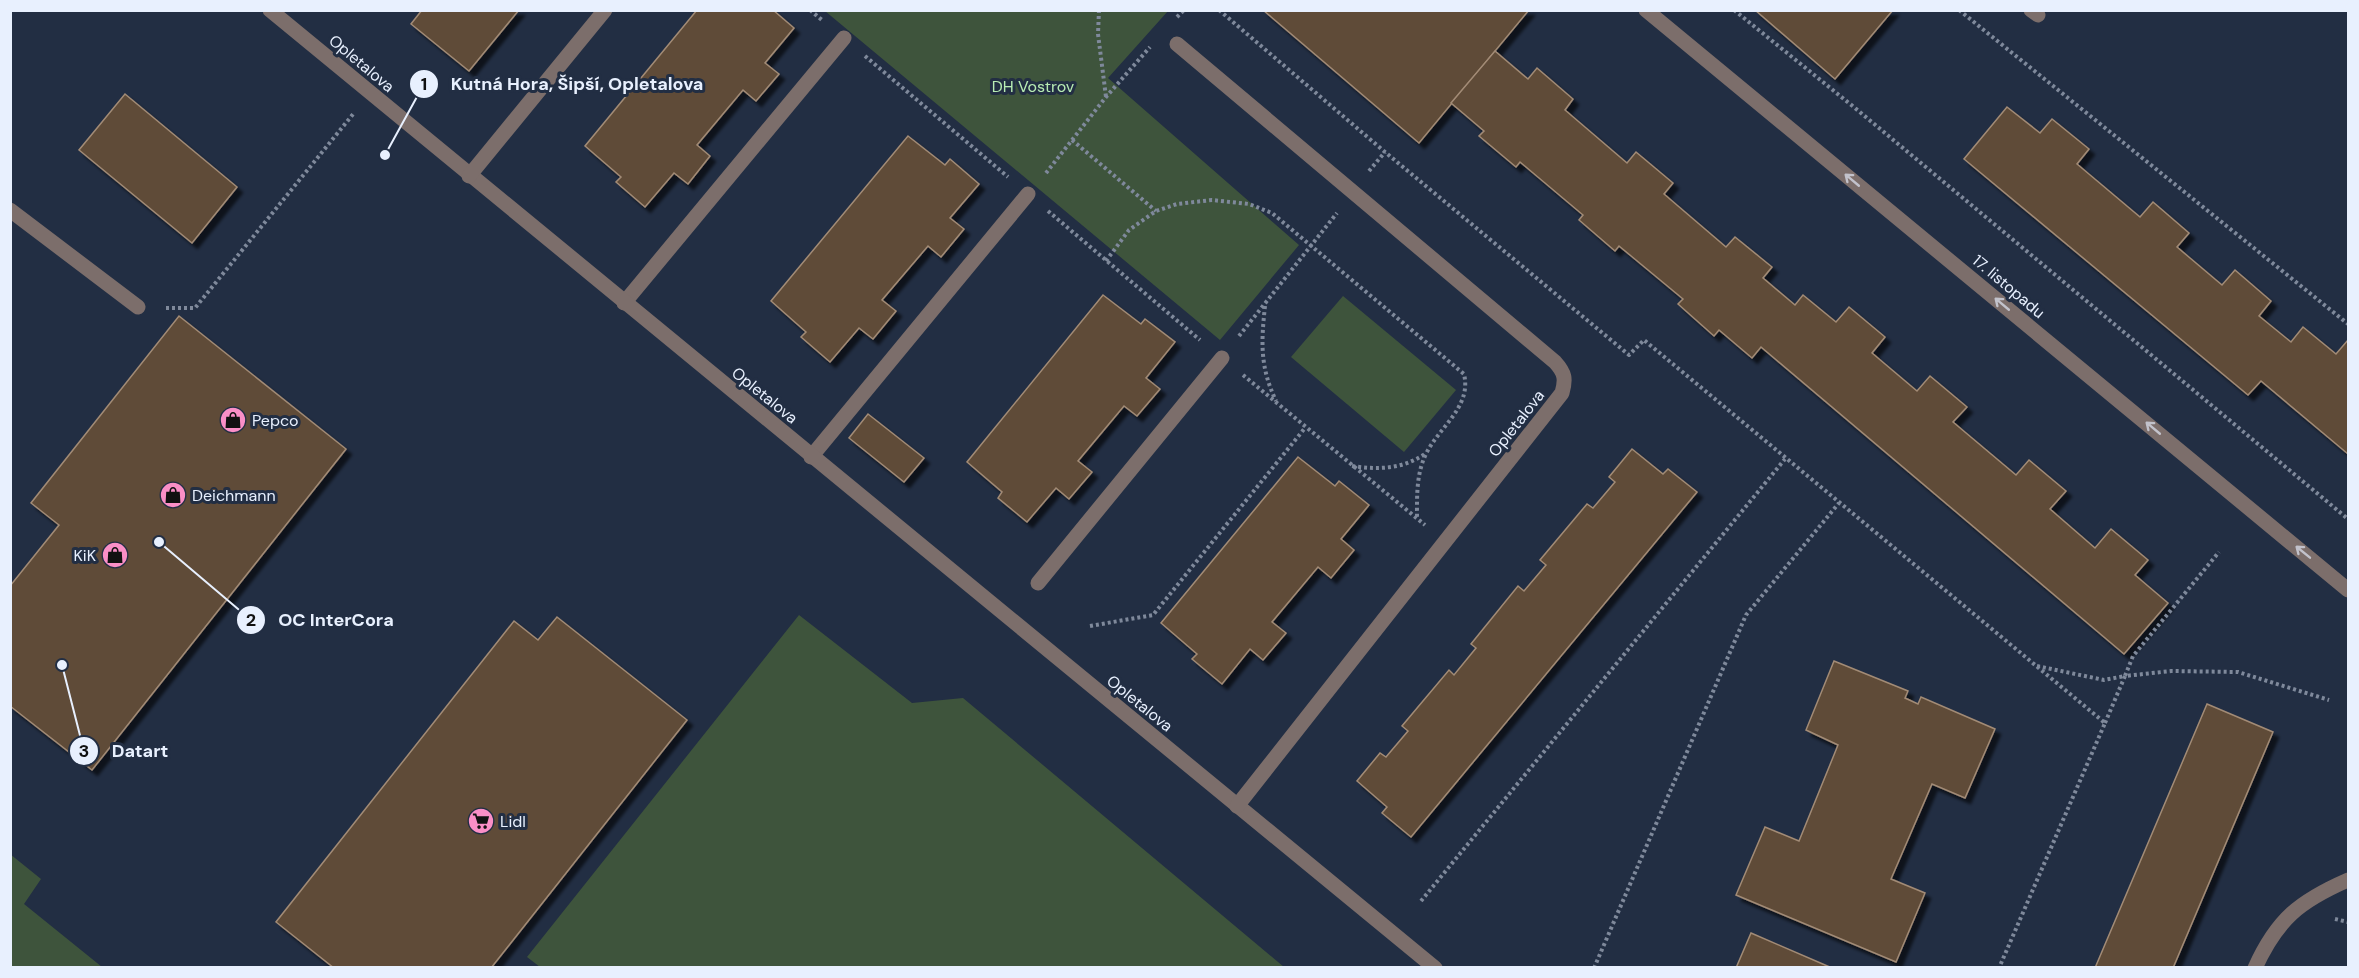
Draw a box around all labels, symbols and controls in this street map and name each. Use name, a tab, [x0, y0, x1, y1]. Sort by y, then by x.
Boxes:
street label: Opletalova	[325, 30, 399, 97]
callout: Kutná Hora, Šipší, Opletalova	[409, 66, 716, 102]
text: 1	[421, 72, 427, 96]
text: Kutná Hora, Šipší, Opletalova	[451, 72, 703, 96]
park label: DH Vostrov	[992, 76, 1075, 97]
one-way arrow	[1844, 174, 1860, 187]
street label: 17. listopadu	[1968, 250, 2049, 323]
one-way arrow	[1994, 298, 2010, 311]
street label: Opletalova	[727, 362, 802, 428]
street label: Opletalova	[1484, 386, 1549, 461]
shop icon: Pepco	[218, 405, 248, 435]
place label: Pepco	[252, 410, 299, 431]
one-way arrow	[2145, 422, 2161, 435]
shop icon: Deichmann	[158, 480, 188, 510]
place label: Deichmann	[192, 485, 276, 506]
shop icon: KiK	[100, 540, 130, 570]
place label: KiK	[73, 545, 96, 566]
one-way arrow	[2295, 546, 2311, 559]
callout: OC InterCora	[236, 602, 406, 638]
text: 2	[246, 608, 256, 632]
text: OC InterCora	[278, 608, 394, 632]
street label: Opletalova	[1102, 670, 1177, 736]
callout: Datart	[69, 733, 180, 769]
text: 3	[79, 739, 89, 763]
text: Datart	[112, 739, 168, 763]
supermarket icon: Lidl	[466, 806, 496, 836]
place label: Lidl	[500, 811, 526, 832]

